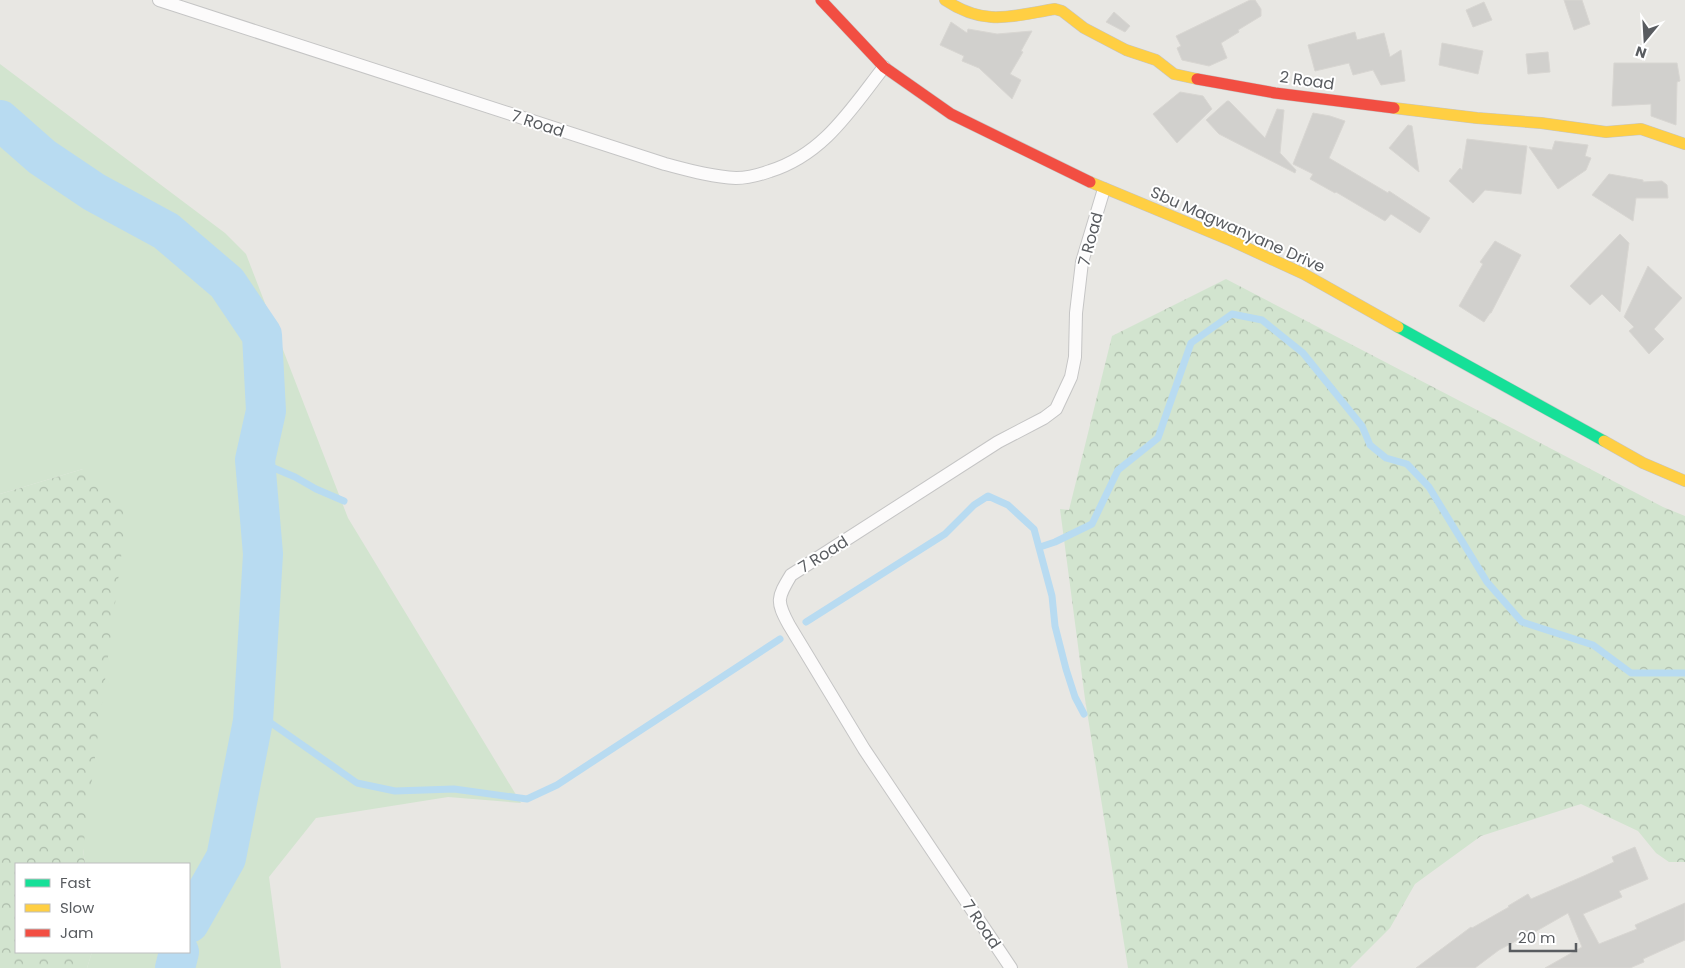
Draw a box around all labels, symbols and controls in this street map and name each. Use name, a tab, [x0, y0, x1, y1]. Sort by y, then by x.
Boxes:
north arrow	[1620, 15, 1670, 65]
text: N	[1633, 41, 1649, 64]
street label: 2 Road	[1278, 65, 1336, 96]
street label: 7 Road	[508, 104, 567, 143]
street label: Sbu Magwanyane Drive	[1147, 181, 1329, 278]
street label: 7 Road	[1072, 210, 1109, 268]
street label: 7 Road	[794, 530, 853, 579]
legend	[15, 863, 190, 953]
text: Fast	[60, 872, 91, 893]
street label: 7 Road	[957, 895, 1006, 953]
text: Slow	[60, 897, 95, 918]
scale bar	[1510, 920, 1576, 952]
text: Jam	[60, 922, 94, 943]
text: 20 m	[1518, 927, 1556, 948]

